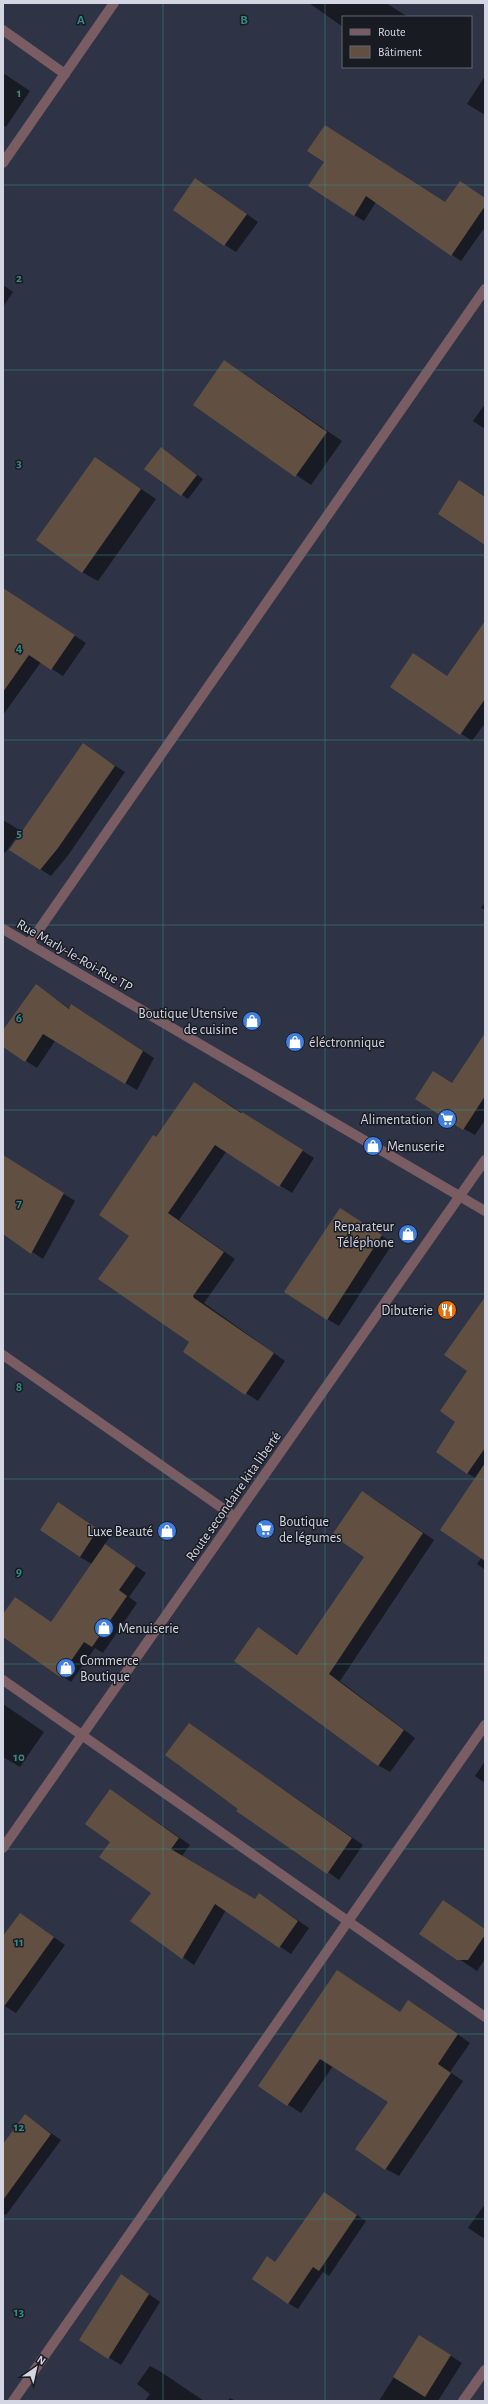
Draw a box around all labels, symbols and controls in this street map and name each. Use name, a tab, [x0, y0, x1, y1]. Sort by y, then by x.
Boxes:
text: A	[77, 14, 85, 27]
text: B	[240, 14, 248, 27]
legend	[342, 16, 472, 68]
text: Route	[378, 26, 405, 38]
text: Bâtiment	[378, 46, 422, 58]
text: 1	[17, 87, 21, 100]
text: 2	[16, 272, 22, 285]
text: 3	[16, 457, 22, 470]
text: 4	[16, 642, 23, 655]
text: 5	[16, 827, 22, 840]
street label: Rue Marly-le-Roi-Rue TP	[14, 917, 135, 995]
place label: Boutique Utensive de cuisine	[138, 1007, 238, 1037]
shop icon: Boutique Utensive de cuisine	[241, 1010, 263, 1032]
text: 6	[16, 1012, 22, 1025]
shop icon: éléctronnique	[284, 1031, 306, 1053]
place label: éléctronnique	[309, 1036, 385, 1050]
supermarket icon: Alimentation	[436, 1108, 458, 1130]
place label: Alimentation	[360, 1113, 433, 1127]
shop icon: Menuserie	[362, 1135, 384, 1157]
place label: Menuserie	[387, 1140, 445, 1154]
text: 7	[16, 1197, 22, 1210]
place label: Reparateur Téléphone	[334, 1220, 394, 1250]
shop icon: Reparateur Téléphone	[397, 1223, 419, 1245]
restaurant icon: Dibuterie	[436, 1299, 458, 1321]
place label: Dibuterie	[381, 1304, 433, 1318]
text: 8	[16, 1381, 22, 1394]
street label: Route secondaire kita liberté	[184, 1429, 284, 1564]
place label: Boutique de légumes	[279, 1515, 341, 1545]
supermarket icon: Boutique de légumes	[254, 1518, 276, 1540]
shop icon: Luxe Beauté	[156, 1520, 178, 1542]
place label: Luxe Beauté	[87, 1525, 153, 1539]
text: 9	[16, 1566, 22, 1579]
shop icon: Menuiserie	[93, 1617, 115, 1639]
place label: Menuiserie	[118, 1622, 179, 1636]
place label: Commerce Boutique	[80, 1654, 139, 1684]
shop icon: Commerce Boutique	[55, 1657, 77, 1679]
text: 10	[13, 1751, 25, 1764]
text: 11	[14, 1936, 24, 1949]
text: 12	[14, 2121, 24, 2134]
text: 13	[14, 2306, 25, 2319]
north arrow	[16, 2348, 56, 2388]
text: N	[35, 2353, 48, 2367]

